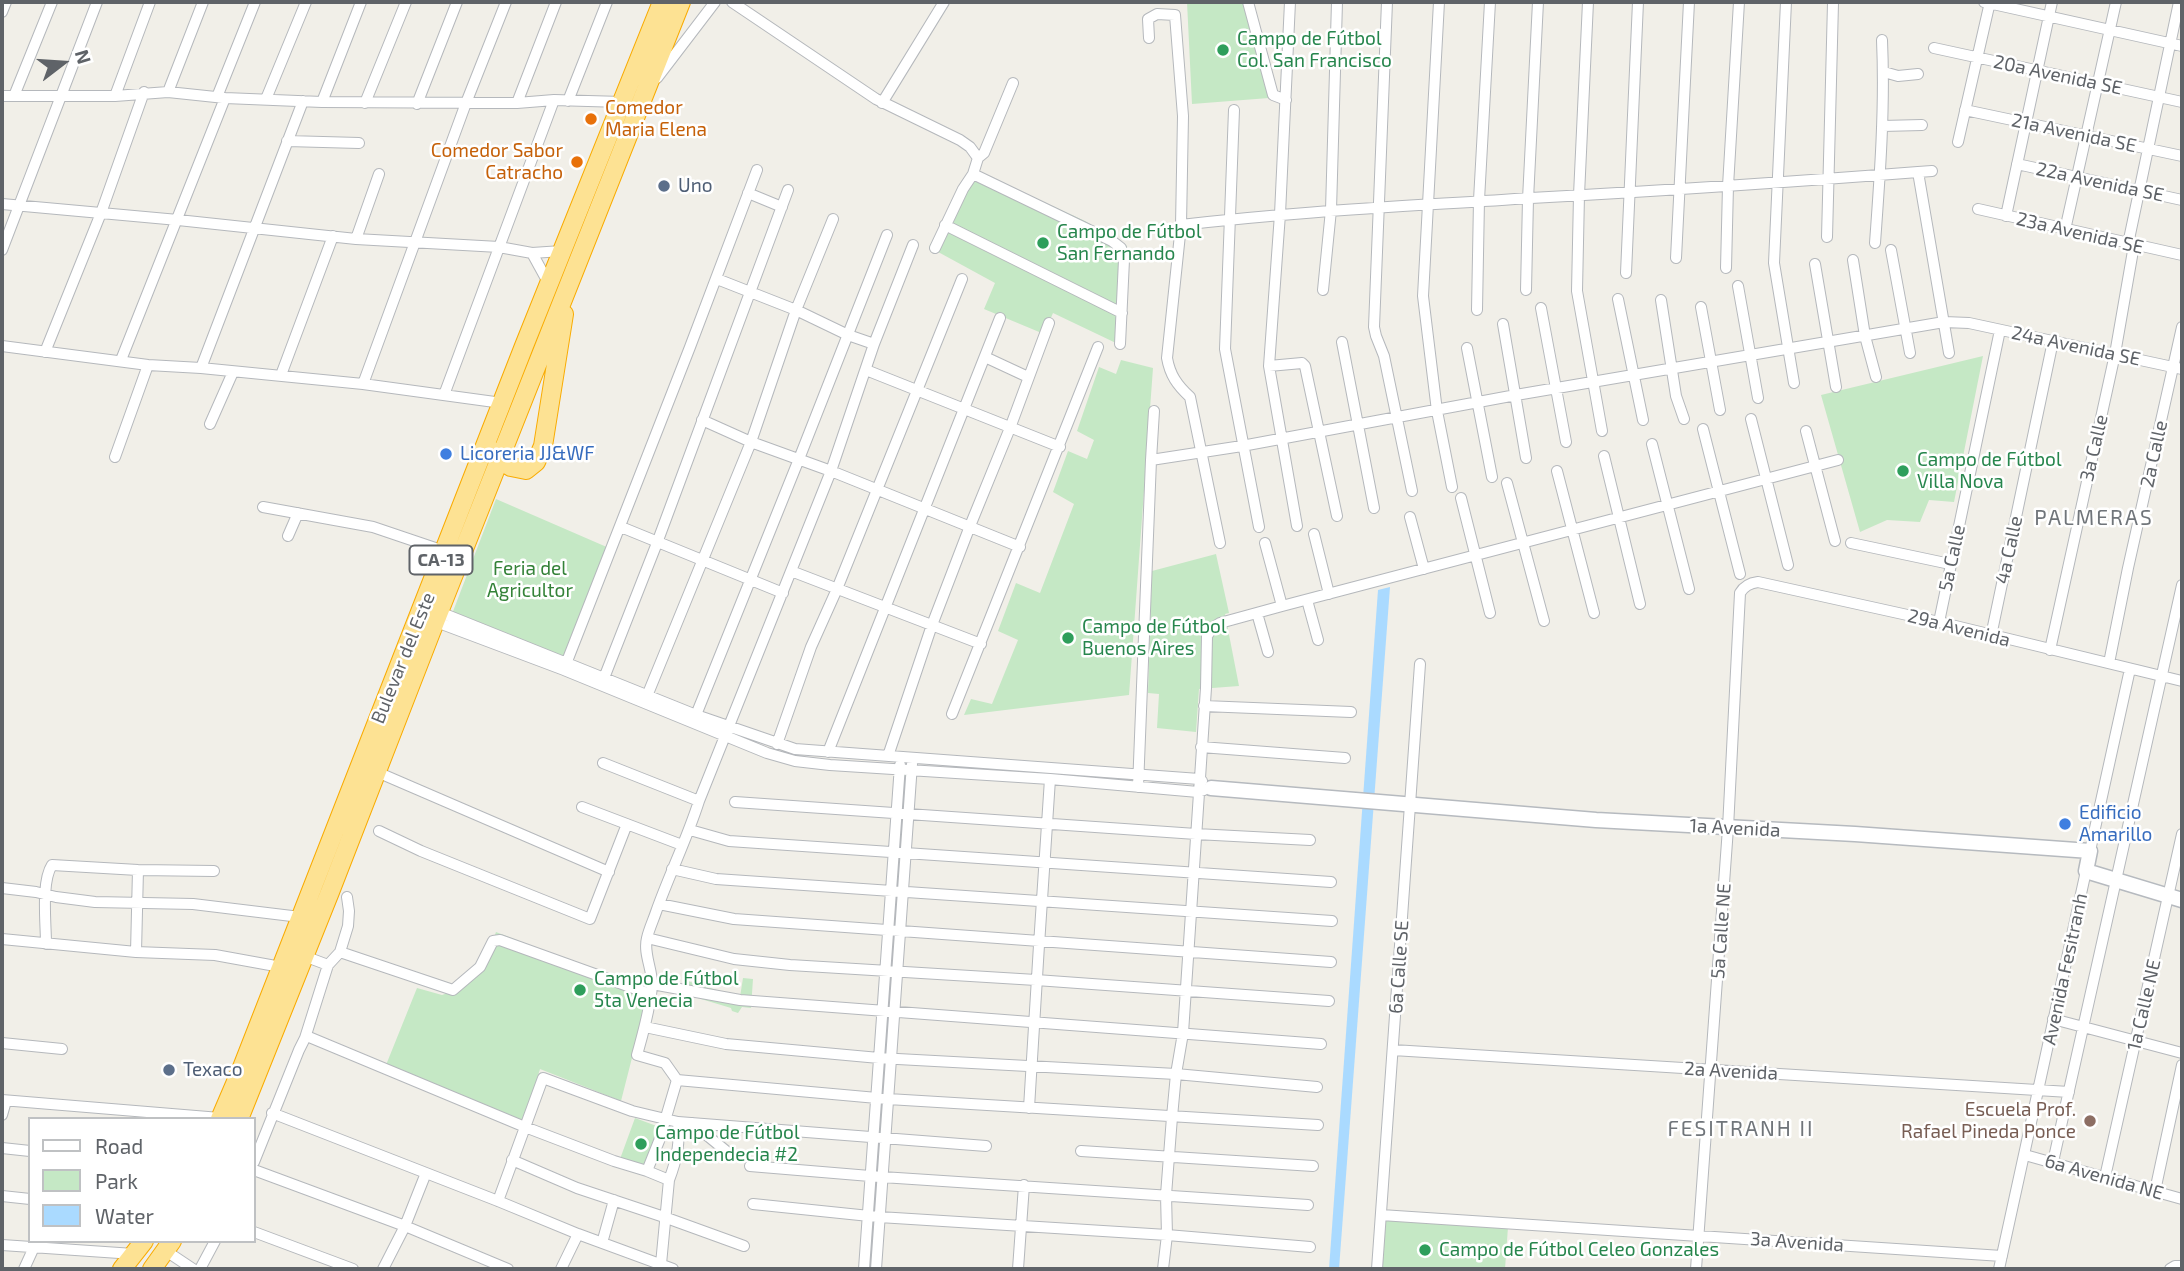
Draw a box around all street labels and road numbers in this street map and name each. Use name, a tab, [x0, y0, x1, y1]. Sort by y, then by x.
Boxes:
street label: 20a Avenida SE	[1992, 50, 2124, 100]
street label: 21a Avenida SE	[2009, 109, 2139, 157]
street label: 22a Avenida SE	[2034, 157, 2166, 207]
street label: 23a Avenida SE	[2014, 207, 2146, 259]
street label: 24a Avenida SE	[2009, 321, 2143, 371]
street label: 3a Calle	[2075, 412, 2113, 484]
street label: 2a Calle	[2136, 418, 2172, 490]
street label: 4a Calle	[1991, 514, 2027, 586]
street label: 5a Calle	[1934, 523, 1970, 593]
road number: CA-13	[410, 546, 472, 574]
street label: Bulevar del Este	[366, 589, 440, 727]
street label: 29a Avenida	[1905, 604, 2013, 652]
street label: 1a Avenida	[1689, 814, 1781, 842]
street label: 5a Calle NE	[1706, 882, 1736, 980]
street label: Avenida Fesitranh	[2038, 891, 2092, 1047]
street label: 6a Calle SE	[1384, 919, 1414, 1015]
street label: 1a Calle NE	[2122, 957, 2166, 1053]
street label: 2a Avenida	[1683, 1057, 1779, 1085]
street label: 6a Avenida NE	[2042, 1149, 2166, 1205]
street label: 3a Avenida	[1749, 1227, 1845, 1257]

